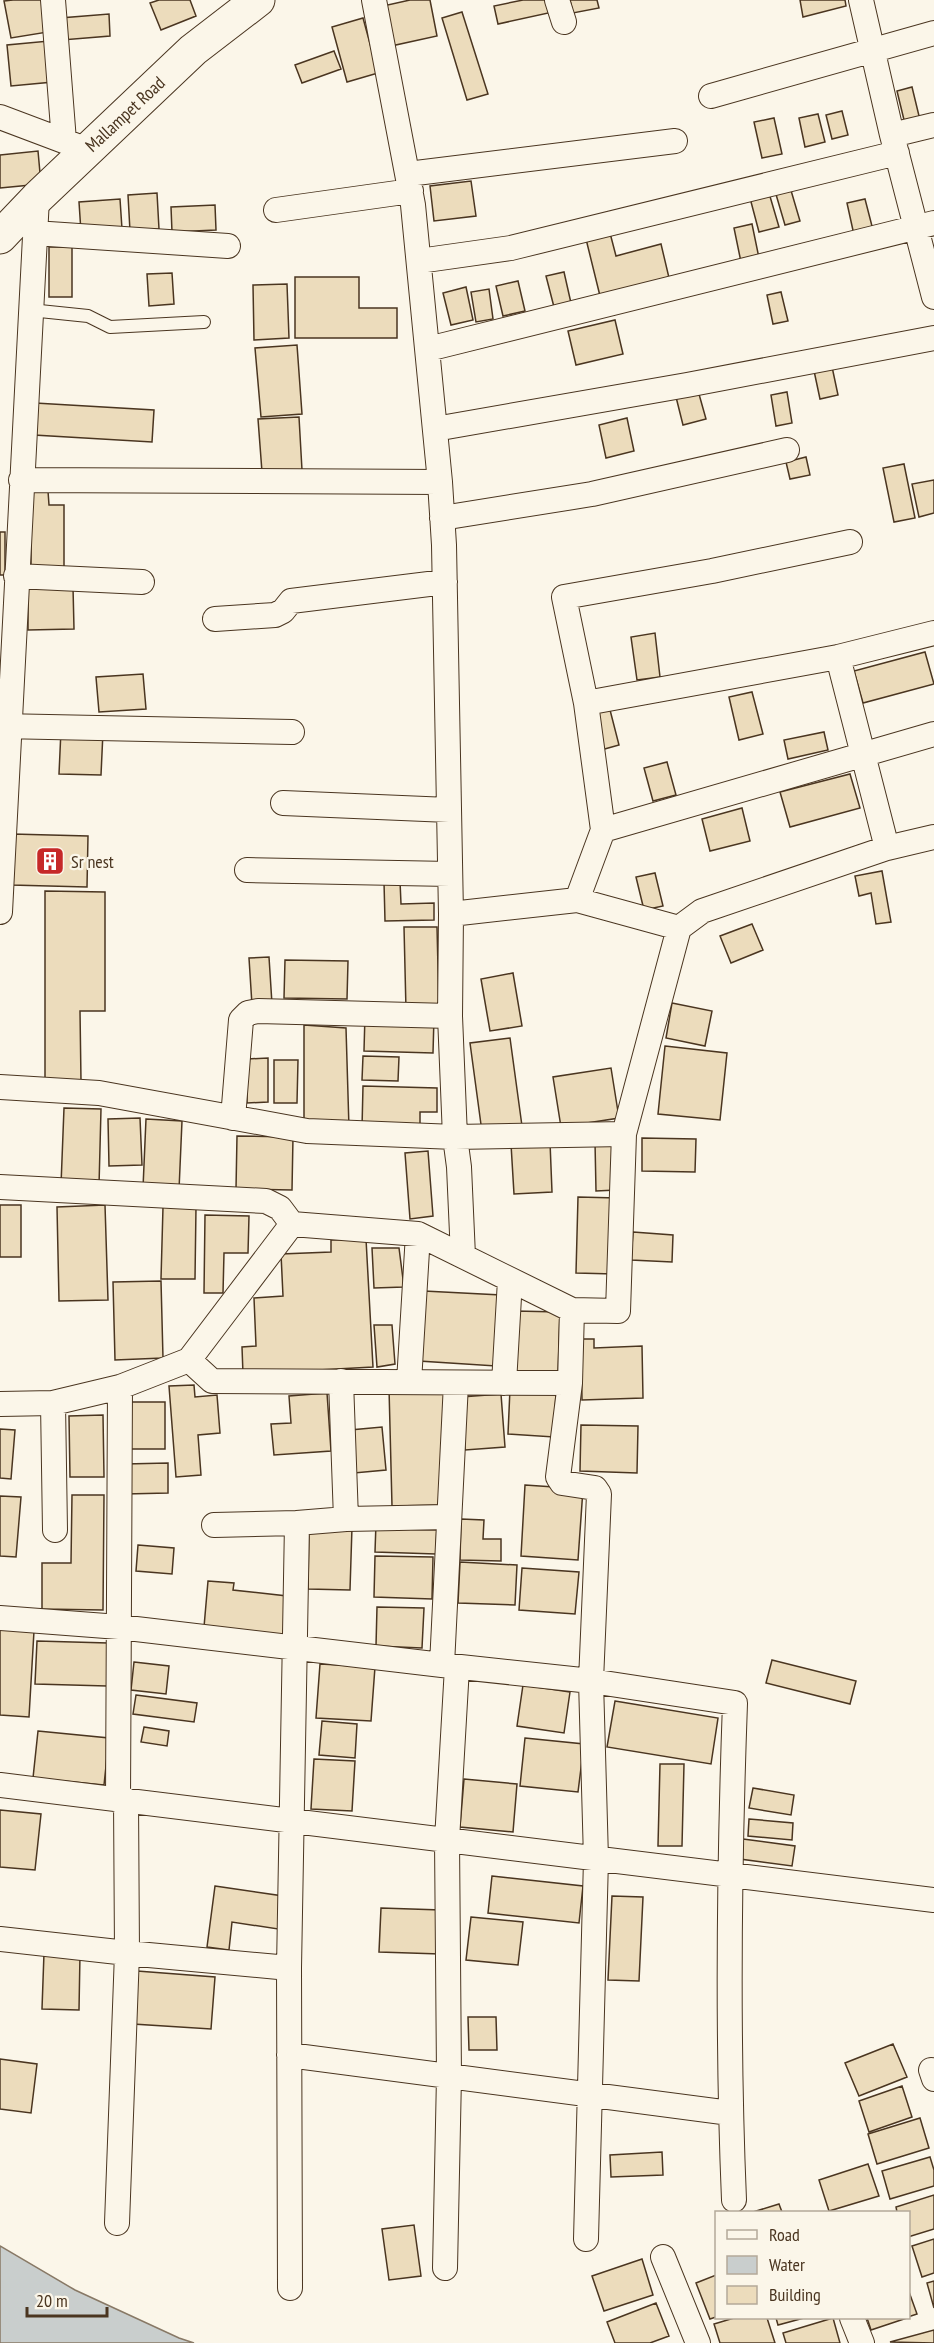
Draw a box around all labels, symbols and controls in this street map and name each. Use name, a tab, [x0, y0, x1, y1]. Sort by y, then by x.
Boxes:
street label: Mallampet Road	[80, 71, 170, 157]
building icon: Sr nest	[34, 845, 66, 877]
place label: Sr nest	[71, 850, 114, 873]
legend	[715, 2211, 910, 2319]
text: Road	[769, 2223, 800, 2246]
text: Water	[769, 2253, 805, 2276]
scale bar	[27, 2280, 106, 2318]
text: Building	[769, 2283, 821, 2306]
text: 20 m	[36, 2289, 68, 2312]

